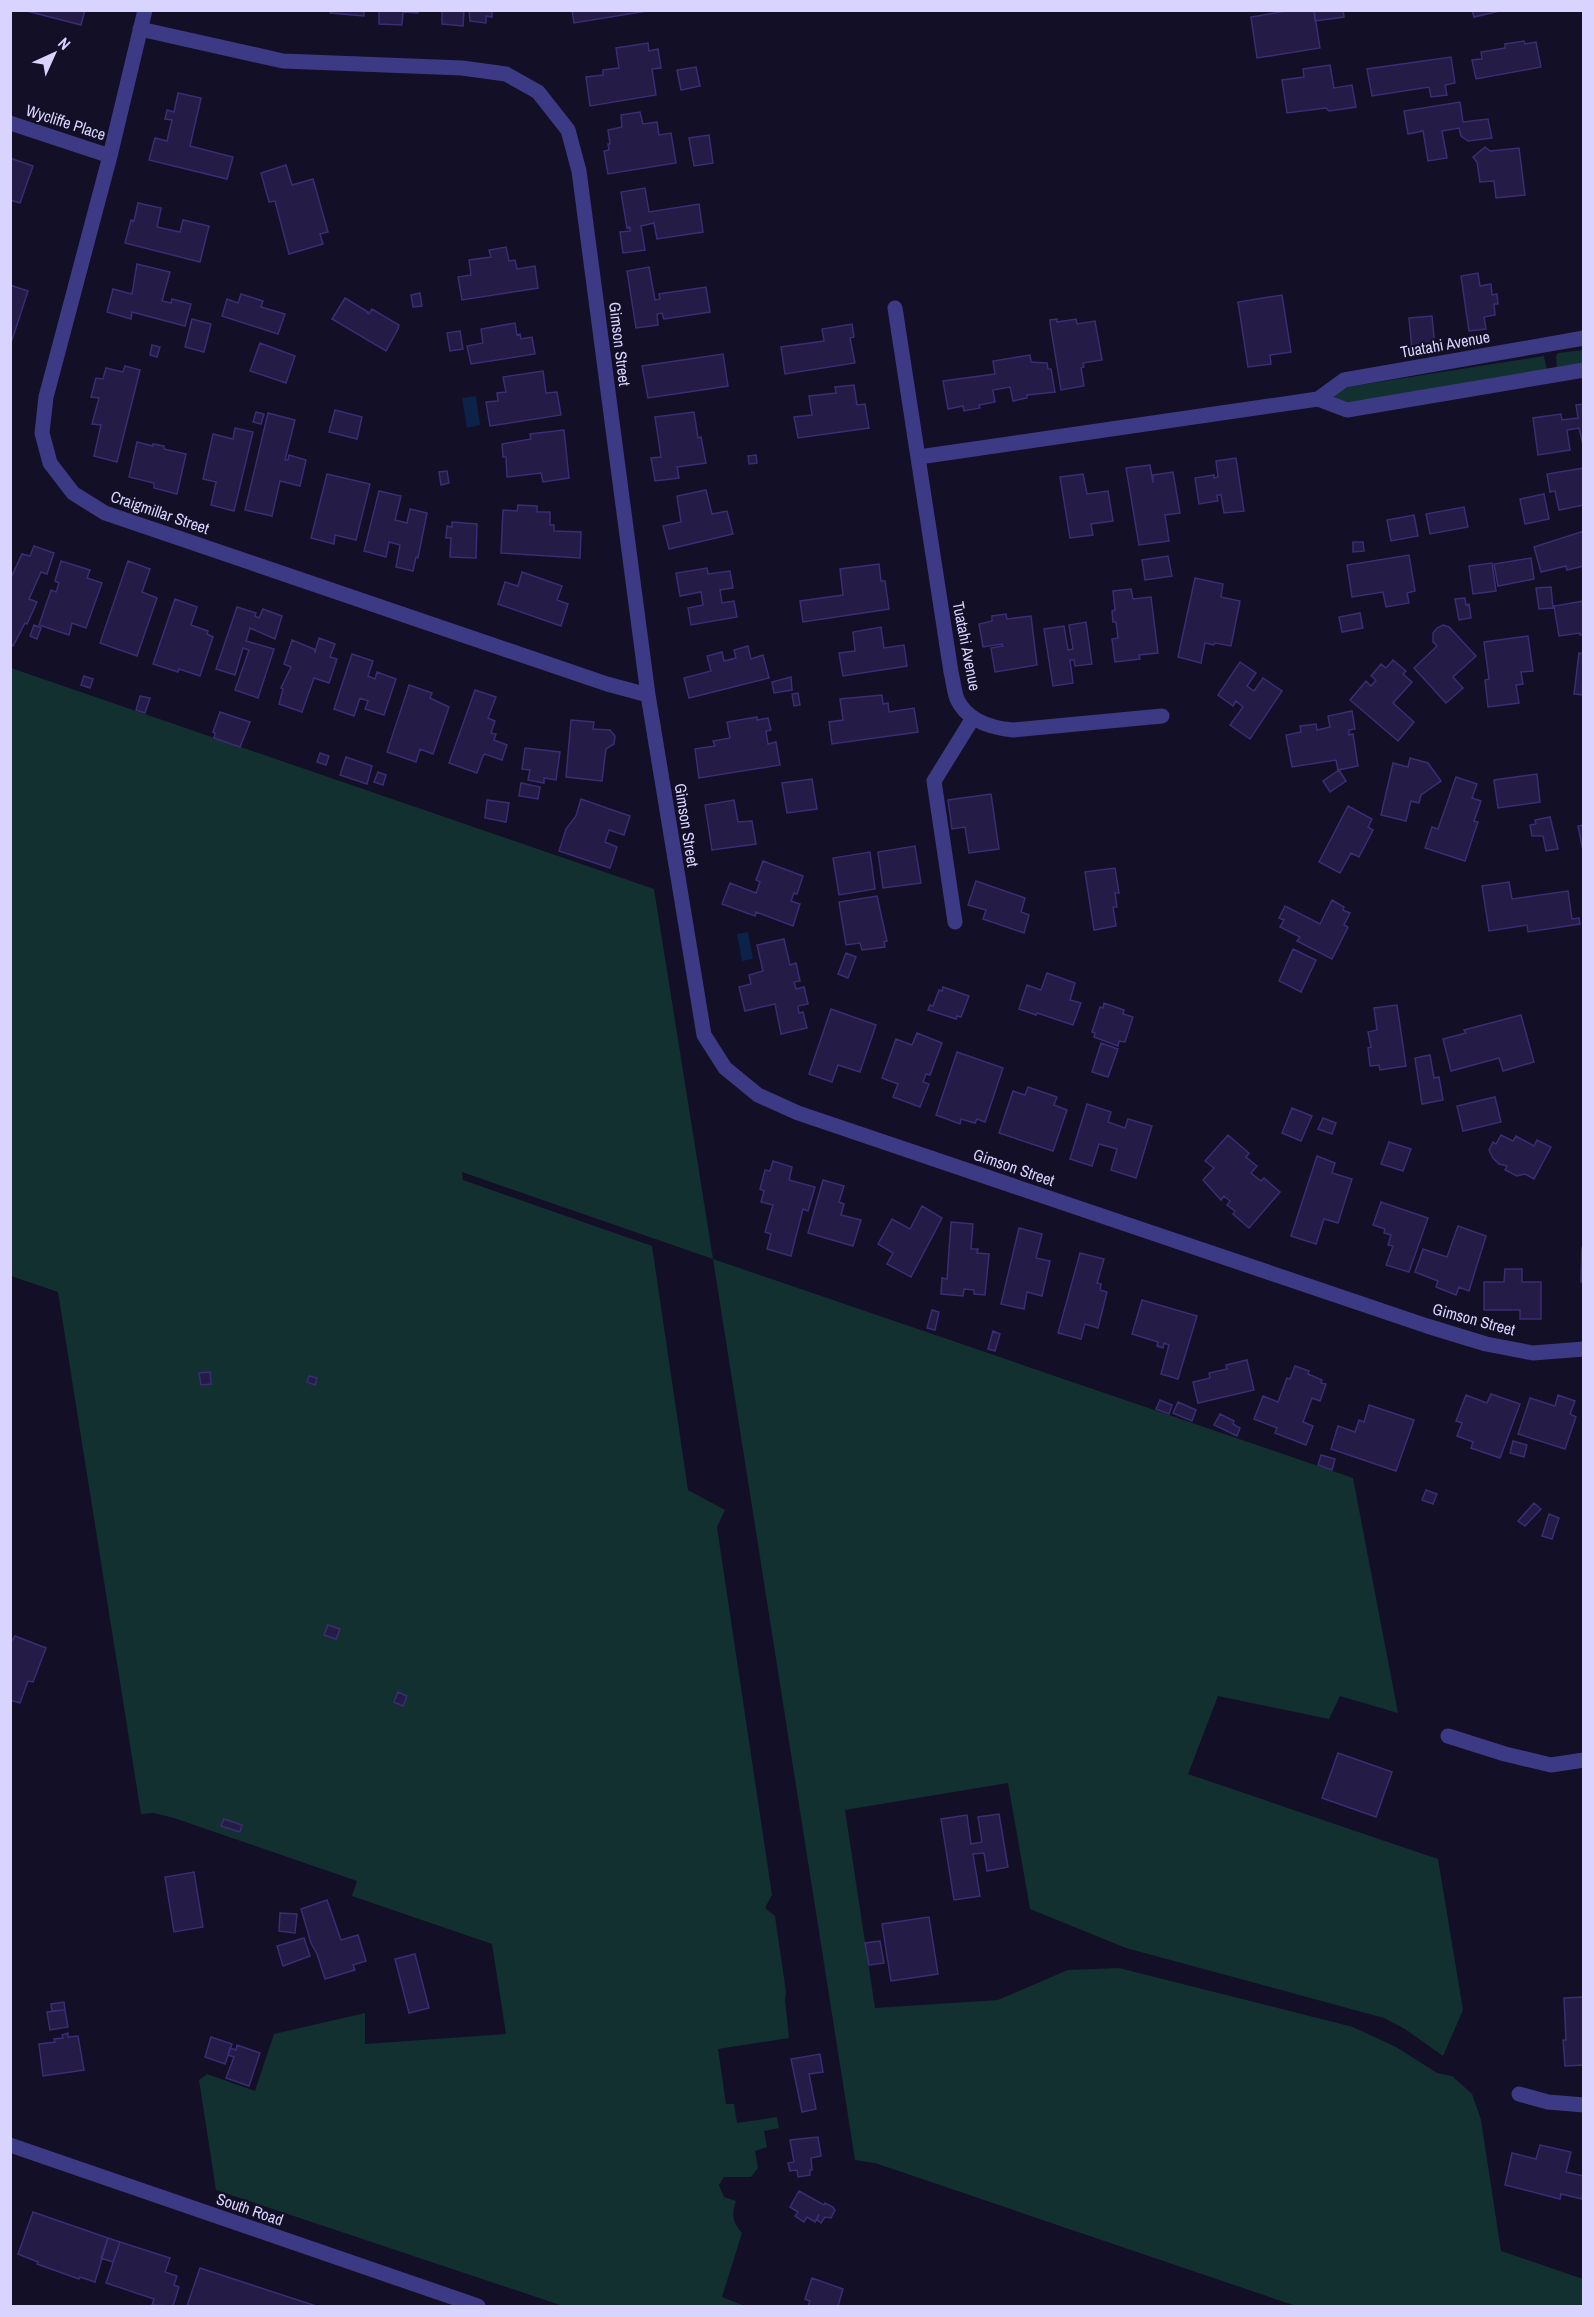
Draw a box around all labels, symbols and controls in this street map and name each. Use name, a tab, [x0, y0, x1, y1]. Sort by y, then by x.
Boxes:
north arrow	[24, 24, 84, 84]
text: N	[53, 32, 76, 55]
street label: Wycliffe Place	[23, 99, 109, 145]
street label: Gimson Street	[604, 301, 636, 388]
street label: Tuatahi Avenue	[1398, 325, 1492, 363]
street label: Craigmillar Street	[108, 485, 213, 539]
street label: Tuatahi Avenue	[948, 599, 986, 693]
street label: Gimson Street	[670, 782, 705, 869]
street label: Gimson Street	[970, 1143, 1058, 1191]
street label: Gimson Street	[1430, 1297, 1518, 1341]
street label: South Road	[214, 2187, 286, 2231]

